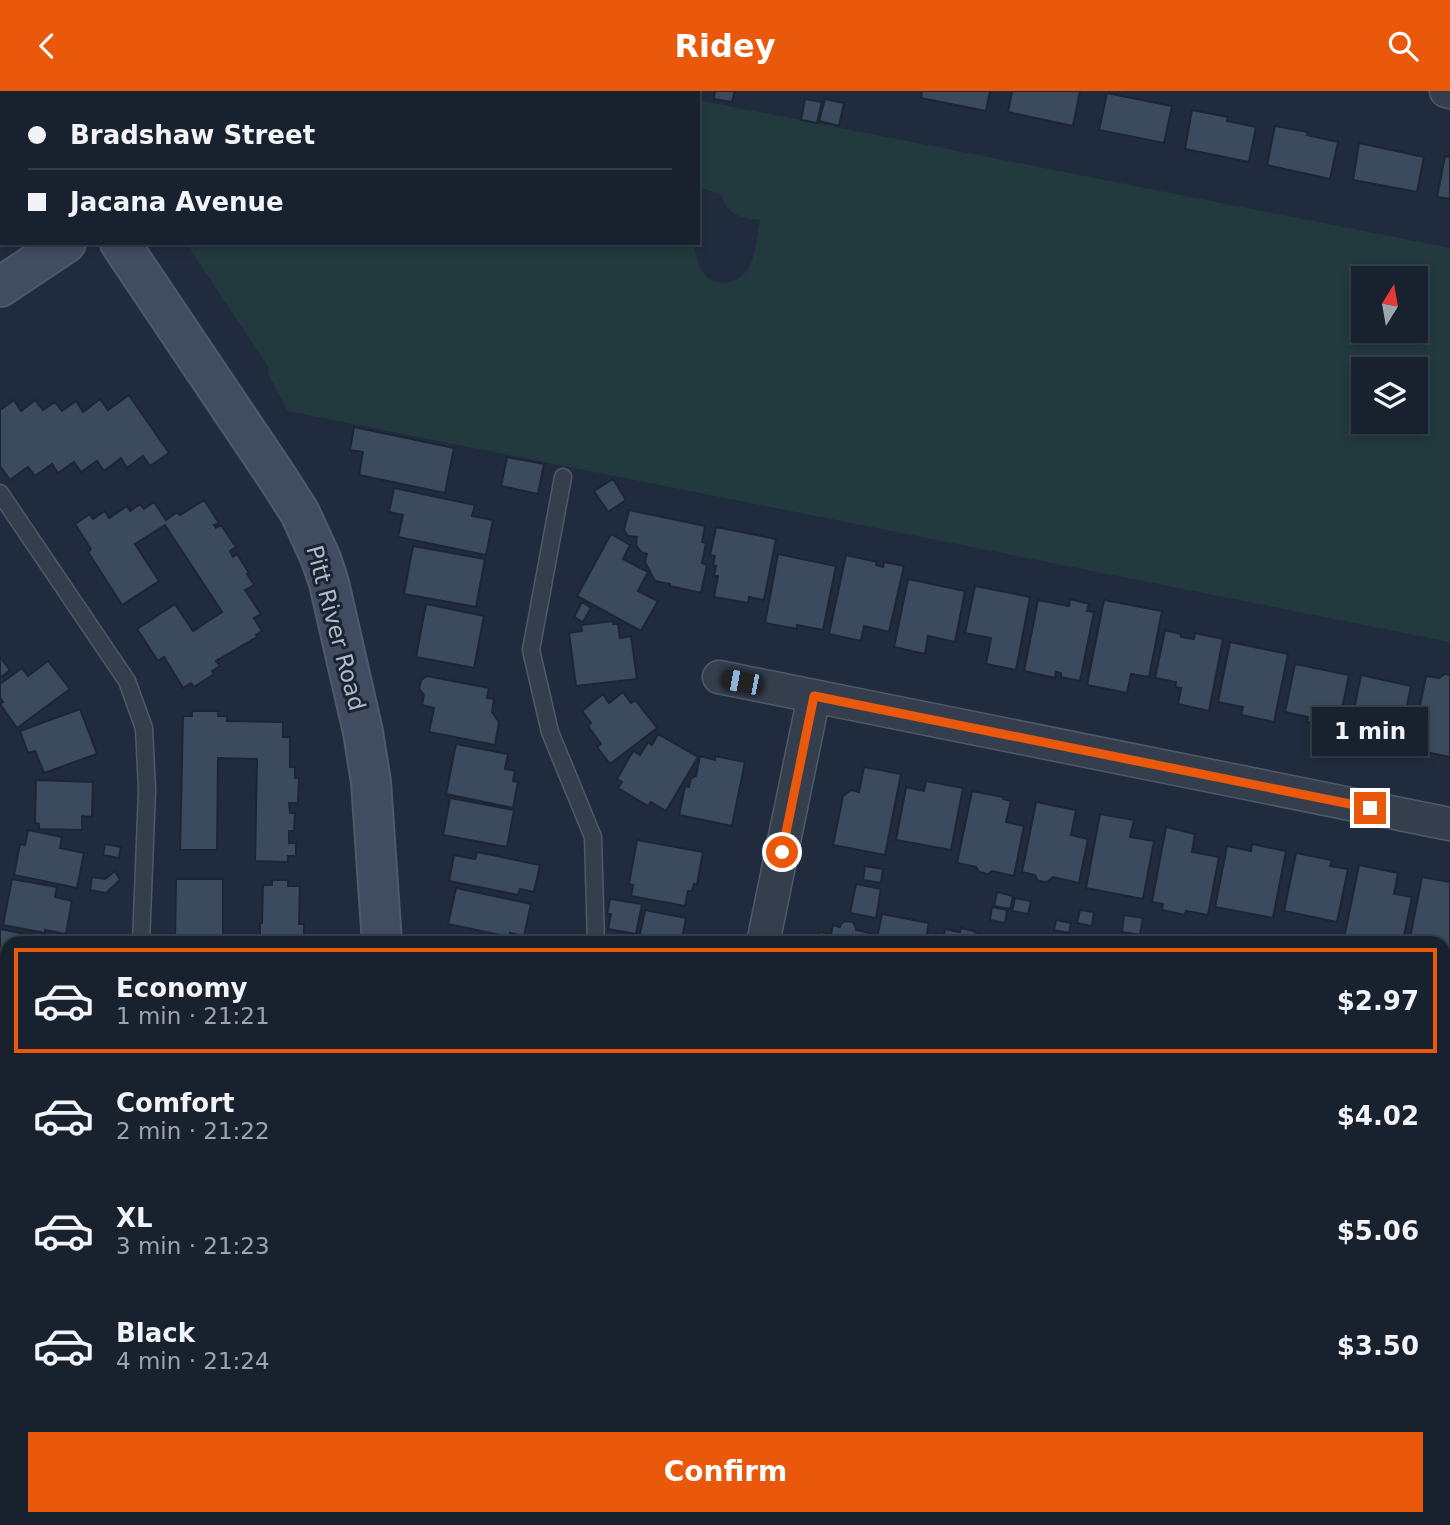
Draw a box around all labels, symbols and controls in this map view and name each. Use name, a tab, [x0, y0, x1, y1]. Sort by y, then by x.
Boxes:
icon: back	[28, 27, 66, 65]
text: Ridey	[674, 27, 776, 65]
icon: search	[1384, 27, 1422, 65]
text: Bradshaw Street	[70, 120, 315, 150]
text: Jacana Avenue	[70, 187, 284, 217]
north arrow	[1351, 266, 1428, 343]
map controls	[1351, 266, 1428, 434]
button: layers	[1351, 357, 1428, 434]
street label: Pitt River Road	[301, 543, 371, 713]
car	[720, 668, 765, 696]
callout: 1 min	[1312, 707, 1428, 755]
text: 1 min	[1334, 718, 1406, 744]
route end	[1354, 792, 1386, 824]
route start	[766, 836, 798, 868]
icon: car	[32, 969, 95, 1032]
text: Economy	[116, 973, 247, 1003]
text: $2.97	[1337, 986, 1419, 1016]
text: 1 min · 21:21	[116, 1003, 270, 1029]
icon: car	[32, 1084, 95, 1147]
text: Comfort	[116, 1088, 234, 1118]
text: $4.02	[1337, 1101, 1419, 1131]
text: 2 min · 21:22	[116, 1118, 270, 1144]
icon: car	[32, 1199, 95, 1262]
text: XL	[116, 1203, 153, 1233]
text: $5.06	[1337, 1216, 1419, 1246]
text: 3 min · 21:23	[116, 1233, 270, 1259]
icon: car	[32, 1314, 95, 1377]
text: Black	[116, 1318, 195, 1348]
text: $3.50	[1337, 1331, 1419, 1361]
text: 4 min · 21:24	[116, 1348, 270, 1374]
button: Confirm	[28, 1432, 1423, 1512]

